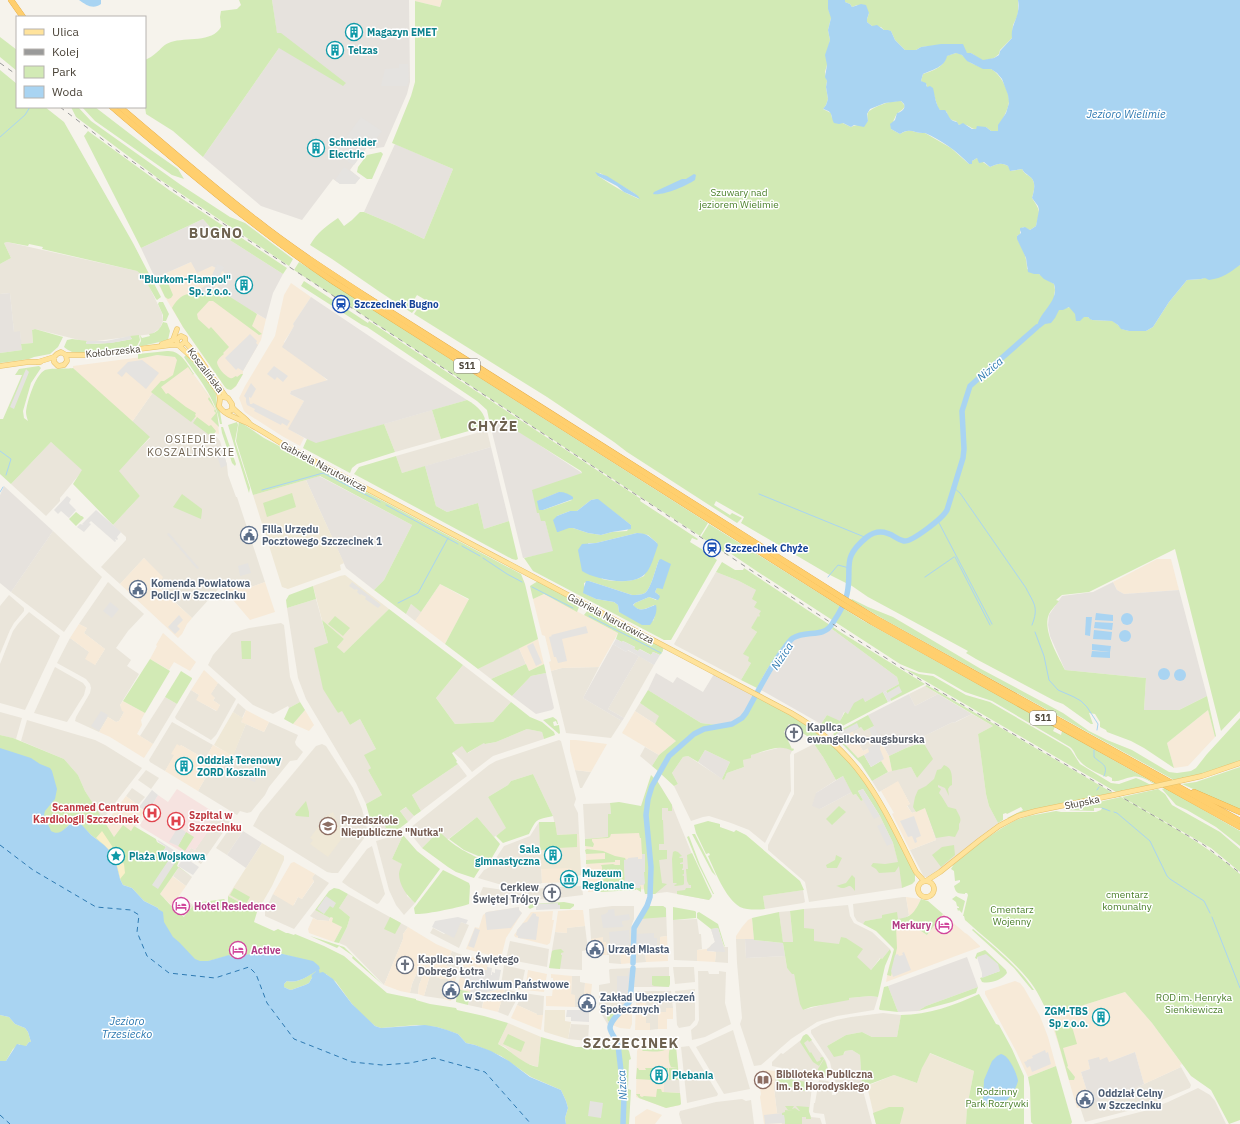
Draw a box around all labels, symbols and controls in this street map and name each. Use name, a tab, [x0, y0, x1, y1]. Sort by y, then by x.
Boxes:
legend	[16, 16, 146, 108]
building icon: Magazyn EMET	[344, 22, 364, 42]
text: Ulica	[52, 24, 79, 39]
place label: Magazyn EMET	[367, 26, 437, 39]
building icon: Telzas	[325, 40, 345, 60]
text: Kolej	[52, 44, 79, 59]
place label: Telzas	[348, 44, 378, 57]
text: Park	[52, 64, 77, 79]
text: Woda	[52, 84, 83, 99]
water label: Jezioro Wielimie	[1086, 107, 1166, 121]
place label: Schneider Electric	[329, 136, 377, 161]
building icon: Schneider Electric	[306, 138, 326, 158]
park label: Szuwary nad jeziorem Wielimie	[699, 186, 779, 211]
district label: BUGNO	[189, 224, 243, 242]
place label: "Biurkom-Flampol" Sp. z o.o.	[139, 273, 231, 298]
building icon: "Biurkom-Flampol" Sp. z o.o.	[234, 275, 254, 295]
station icon: Szczecinek Bugno	[331, 294, 351, 314]
place label: Szczecinek Bugno	[354, 298, 439, 311]
street label: Kołobrzeska	[85, 342, 142, 361]
street label: Koszalińska	[185, 345, 227, 396]
water label: Nizica	[974, 354, 1006, 384]
road number: S11	[454, 359, 480, 373]
district label: CHYŻE	[468, 417, 518, 435]
district label: OSIEDLE KOSZALIŃSKIE	[147, 432, 235, 459]
street label: Gabriela Narutowicza	[278, 438, 370, 495]
place label: Filia Urzędu Pocztowego Szczecinek 1	[262, 523, 382, 548]
public building icon: Filia Urzędu Pocztowego Szczecinek 1	[239, 525, 259, 545]
station icon: Szczecinek Chyże	[702, 538, 722, 558]
place label: Szczecinek Chyże	[725, 542, 809, 555]
place label: Komenda Powiatowa Policji w Szczecinku	[151, 577, 250, 602]
public building icon: Komenda Powiatowa Policji w Szczecinku	[128, 579, 148, 599]
street label: Gabriela Narutowicza	[565, 590, 657, 647]
water label: Nizica	[768, 640, 796, 672]
road number: S11	[1030, 711, 1056, 725]
place label: Kaplica ewangelicko-augsburska	[807, 721, 925, 746]
church icon: Kaplica ewangelicko-augsburska	[784, 723, 804, 743]
place label: Oddział Terenowy ZORD Koszalin	[197, 754, 282, 779]
building icon: Oddział Terenowy ZORD Koszalin	[174, 756, 194, 776]
street label: Słupska	[1063, 792, 1101, 813]
place label: Scanmed Centrum Kardiologii Szczecinek	[33, 801, 139, 826]
hospital icon: Scanmed Centrum Kardiologii Szczecinek	[142, 803, 162, 823]
place label: Szpital w Szczecinku	[189, 809, 242, 834]
hospital icon: Szpital w Szczecinku	[166, 811, 186, 831]
place label: Przedszkole Niepubliczne "Nutka"	[341, 814, 443, 839]
school or university icon: Przedszkole Niepubliczne "Nutka"	[318, 816, 338, 836]
place label: Sala gimnastyczna	[475, 843, 540, 868]
building icon: Sala gimnastyczna	[543, 845, 563, 865]
place icon: Plaża Wojskowa	[106, 846, 126, 866]
place label: Plaża Wojskowa	[129, 850, 206, 863]
place label: Muzeum Regionalne	[582, 867, 635, 892]
museum icon: Muzeum Regionalne	[559, 869, 579, 889]
place label: Cerkiew Świętej Trójcy	[473, 881, 540, 906]
church icon: Cerkiew Świętej Trójcy	[542, 883, 562, 903]
park label: cmentarz komunalny	[1102, 888, 1152, 913]
hotel icon: Hotel Resiedence	[171, 896, 191, 916]
place label: Hotel Resiedence	[194, 900, 276, 913]
park label: Cmentarz Wojenny	[990, 903, 1034, 928]
hotel icon: Merkury	[934, 915, 954, 935]
place label: Merkury	[892, 919, 932, 932]
public building icon: Urząd Miasta	[585, 939, 605, 959]
hotel icon: Active	[228, 940, 248, 960]
place label: Urząd Miasta	[608, 943, 670, 956]
place label: Active	[251, 944, 281, 957]
place label: Kaplica pw. Świętego Dobrego Łotra	[418, 952, 519, 978]
church icon: Kaplica pw. Świętego Dobrego Łotra	[395, 955, 415, 975]
place label: Archiwum Państwowe w Szczecinku	[464, 978, 570, 1003]
public building icon: Archiwum Państwowe w Szczecinku	[441, 980, 461, 1000]
place label: Zakład Ubezpieczeń Społecznych	[600, 991, 695, 1016]
park label: ROD im. Henryka Sienkiewicza	[1156, 991, 1233, 1016]
public building icon: Zakład Ubezpieczeń Społecznych	[577, 993, 597, 1013]
place label: ZGM-TBS Sp z o.o.	[1044, 1005, 1088, 1030]
building icon: ZGM-TBS Sp z o.o.	[1091, 1007, 1111, 1027]
water label: Jezioro Trzesiecko	[102, 1014, 152, 1041]
district label: SZCZECINEK	[583, 1034, 679, 1052]
building icon: Plebania	[649, 1065, 669, 1085]
place label: Biblioteka Publiczna im. B. Horodyskiego	[776, 1068, 873, 1093]
place label: Plebania	[672, 1069, 714, 1082]
water label: Nizica	[614, 1070, 630, 1100]
library icon: Biblioteka Publiczna im. B. Horodyskiego	[753, 1070, 773, 1090]
park label: Rodzinny Park Rozrywki	[965, 1085, 1029, 1110]
place label: Oddział Celny w Szczecinku	[1098, 1087, 1164, 1112]
public building icon: Oddział Celny w Szczecinku	[1075, 1089, 1095, 1109]

